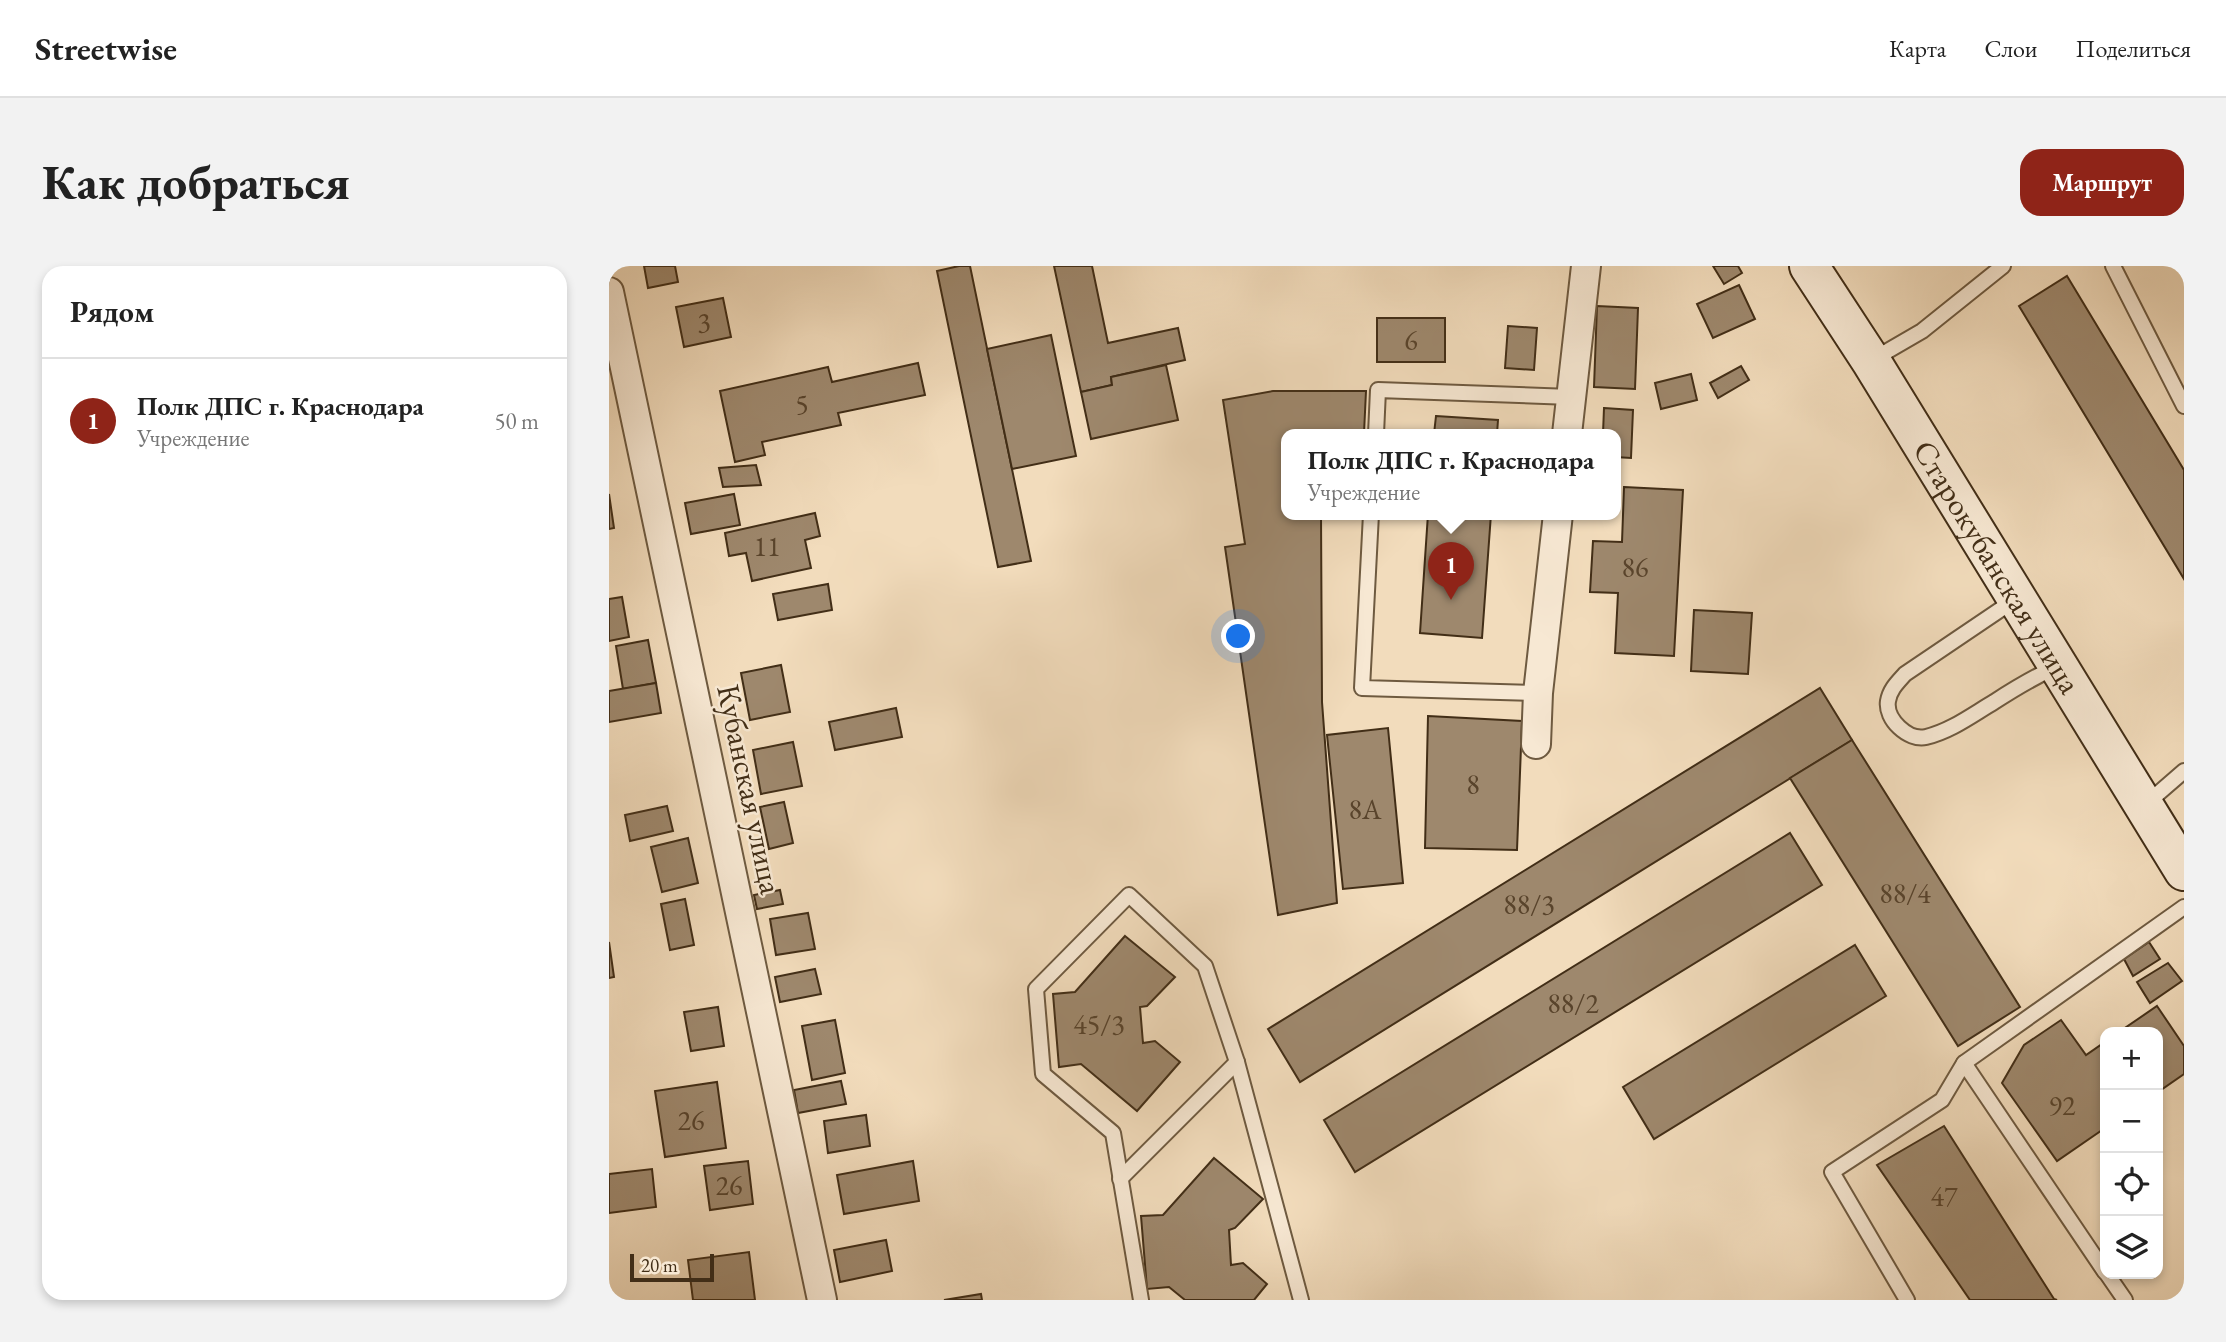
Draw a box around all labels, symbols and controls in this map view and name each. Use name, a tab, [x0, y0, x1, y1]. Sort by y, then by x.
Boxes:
text: Streetwise	[35, 27, 177, 70]
text: Карта	[1889, 33, 1946, 64]
text: Слои	[1984, 33, 2038, 64]
text: Поделиться	[2076, 33, 2191, 64]
button: Маршрут	[2020, 149, 2184, 216]
text: Как добраться	[42, 150, 350, 214]
text: Рядом	[70, 292, 154, 331]
house number: 3	[697, 304, 711, 340]
house number: 6	[1404, 322, 1418, 358]
house number: 5	[795, 386, 809, 422]
text: Полк ДПС г. Краснодара	[137, 389, 424, 423]
text: 1	[87, 406, 99, 436]
text: 50 m	[494, 406, 539, 436]
text: Учреждение	[137, 423, 250, 453]
popup	[1281, 429, 1621, 520]
street label: Старокубанская улица	[1904, 432, 2091, 702]
text: Полк ДПС г. Краснодара	[1308, 443, 1594, 477]
text: Учреждение	[1308, 477, 1420, 507]
house number: 11	[754, 528, 780, 564]
pin: 1	[1428, 542, 1474, 600]
house number: 86	[1622, 549, 1648, 585]
your location	[1221, 619, 1255, 653]
street label: Кубанская улица	[707, 680, 793, 898]
house number: 8	[1466, 766, 1480, 802]
house number: 8А	[1349, 791, 1382, 827]
house number: 88/4	[1879, 875, 1931, 911]
house number: 88/3	[1503, 886, 1555, 922]
house number: 88/2	[1547, 985, 1599, 1021]
house number: 45/3	[1073, 1006, 1125, 1042]
map controls	[2100, 1027, 2163, 1279]
button: +	[2100, 1027, 2163, 1090]
house number: 92	[2049, 1087, 2076, 1123]
button: −	[2100, 1090, 2163, 1153]
house number: 26	[678, 1102, 704, 1138]
button: locate	[2100, 1153, 2163, 1216]
house number: 26	[716, 1167, 742, 1203]
house number: 47	[1931, 1178, 1958, 1214]
button: layers	[2100, 1216, 2163, 1279]
scale bar	[630, 1251, 714, 1283]
text: 20 m	[641, 1253, 678, 1278]

